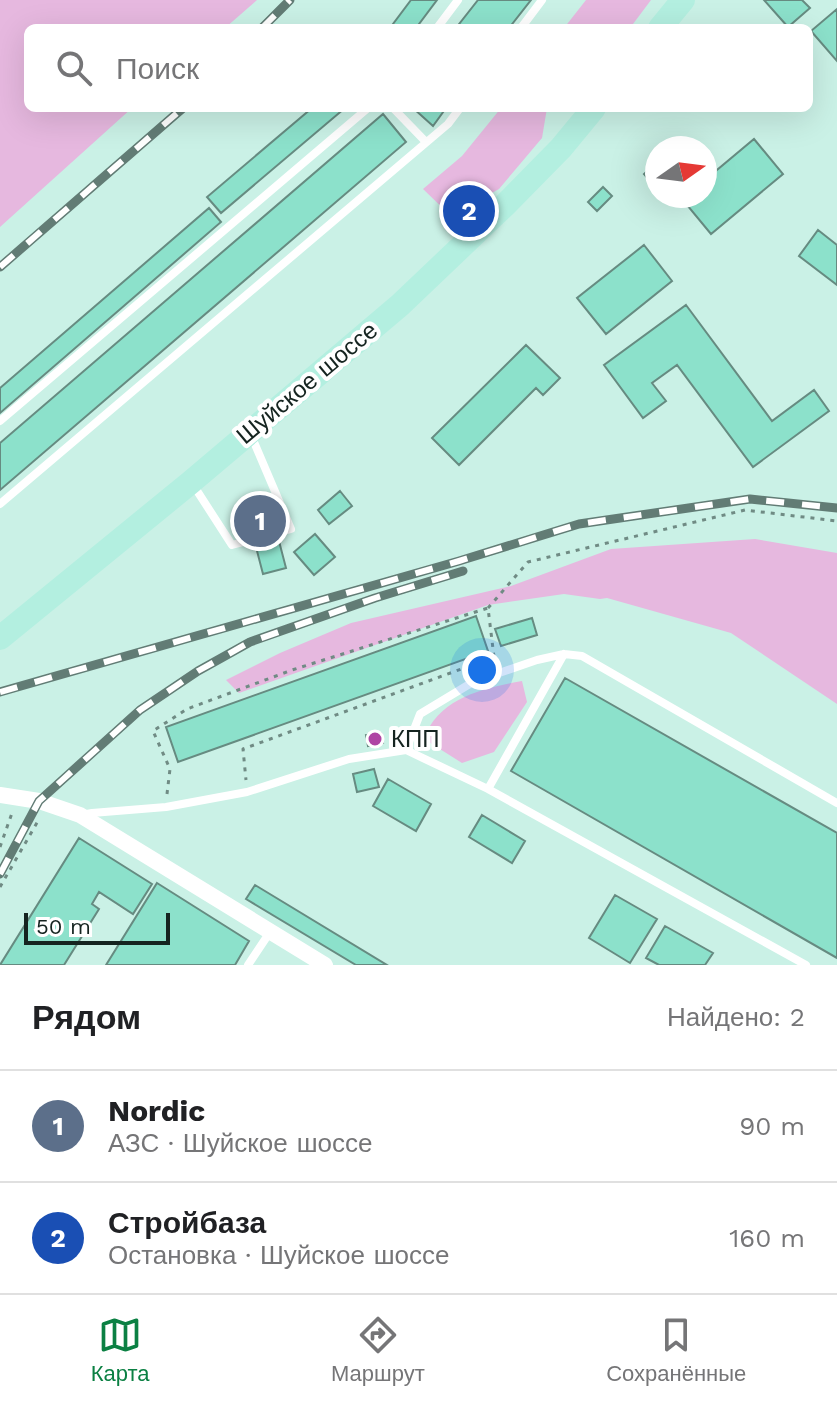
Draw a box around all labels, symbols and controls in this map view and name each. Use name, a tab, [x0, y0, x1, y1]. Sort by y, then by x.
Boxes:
search box	[24, 24, 813, 112]
icon: search	[52, 46, 96, 90]
text: Поиск	[116, 51, 199, 86]
north arrow	[645, 136, 717, 208]
pin: 2	[443, 181, 495, 241]
street label: Шуйское шоссе	[231, 316, 383, 450]
pin: 1	[234, 491, 286, 551]
your location	[462, 650, 502, 690]
place label: КПП	[391, 725, 439, 753]
marker: КПП	[366, 730, 384, 748]
scale bar	[24, 909, 170, 945]
text: 50 m	[36, 914, 91, 939]
text: Рядом	[32, 997, 141, 1037]
text: Найдено: 2	[667, 1002, 805, 1032]
text: Nordic	[108, 1093, 205, 1128]
text: 1	[52, 1111, 64, 1141]
text: 90 m	[739, 1111, 805, 1141]
text: АЗС · Шуйское шоссе	[108, 1128, 372, 1158]
text: Стройбаза	[108, 1205, 266, 1240]
text: 2	[50, 1223, 66, 1253]
text: 160 m	[729, 1223, 805, 1253]
text: Остановка · Шуйское шоссе	[108, 1240, 450, 1270]
tab: Карта	[91, 1313, 150, 1387]
tab: Маршрут	[331, 1313, 425, 1387]
tab: Сохранённые	[606, 1313, 746, 1387]

